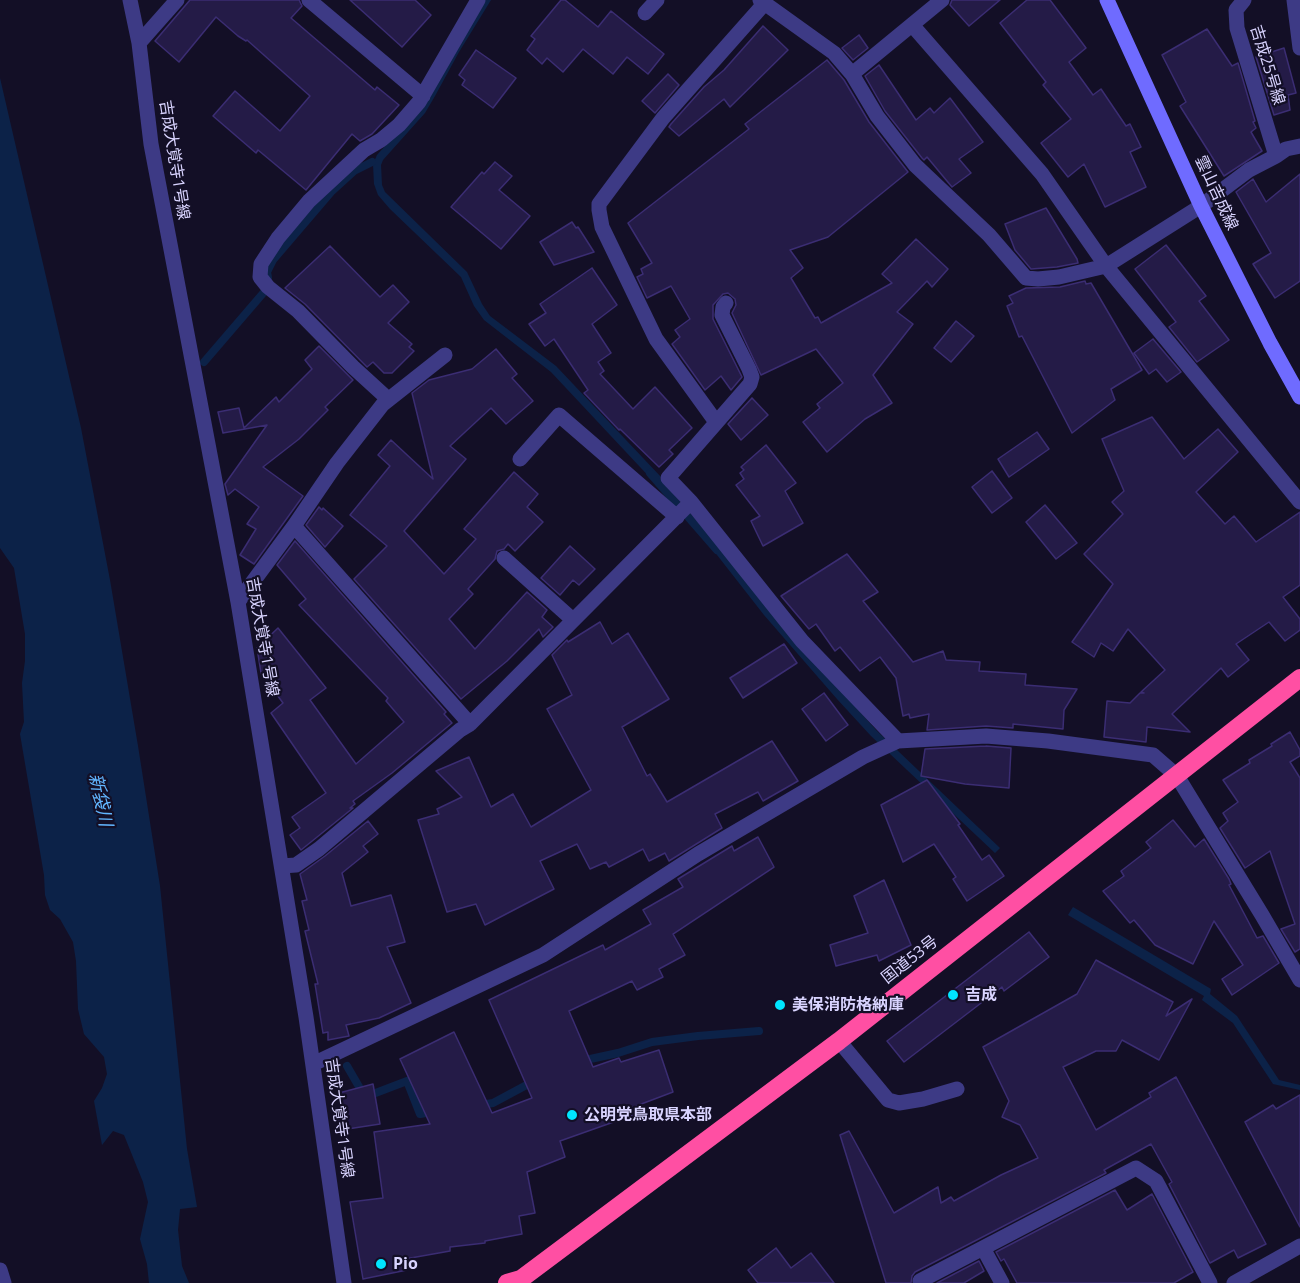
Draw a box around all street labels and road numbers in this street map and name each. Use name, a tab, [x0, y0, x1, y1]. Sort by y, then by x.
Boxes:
street label: 吉成25号線	[1246, 23, 1288, 107]
street label: 吉成大覚寺1号線	[155, 99, 193, 221]
street label: 雲山吉成線	[1190, 153, 1242, 233]
street label: 吉成大覚寺1号線	[242, 576, 282, 698]
street label: 国道53号	[878, 932, 942, 988]
street label: 吉成大覚寺1号線	[321, 1057, 357, 1179]

